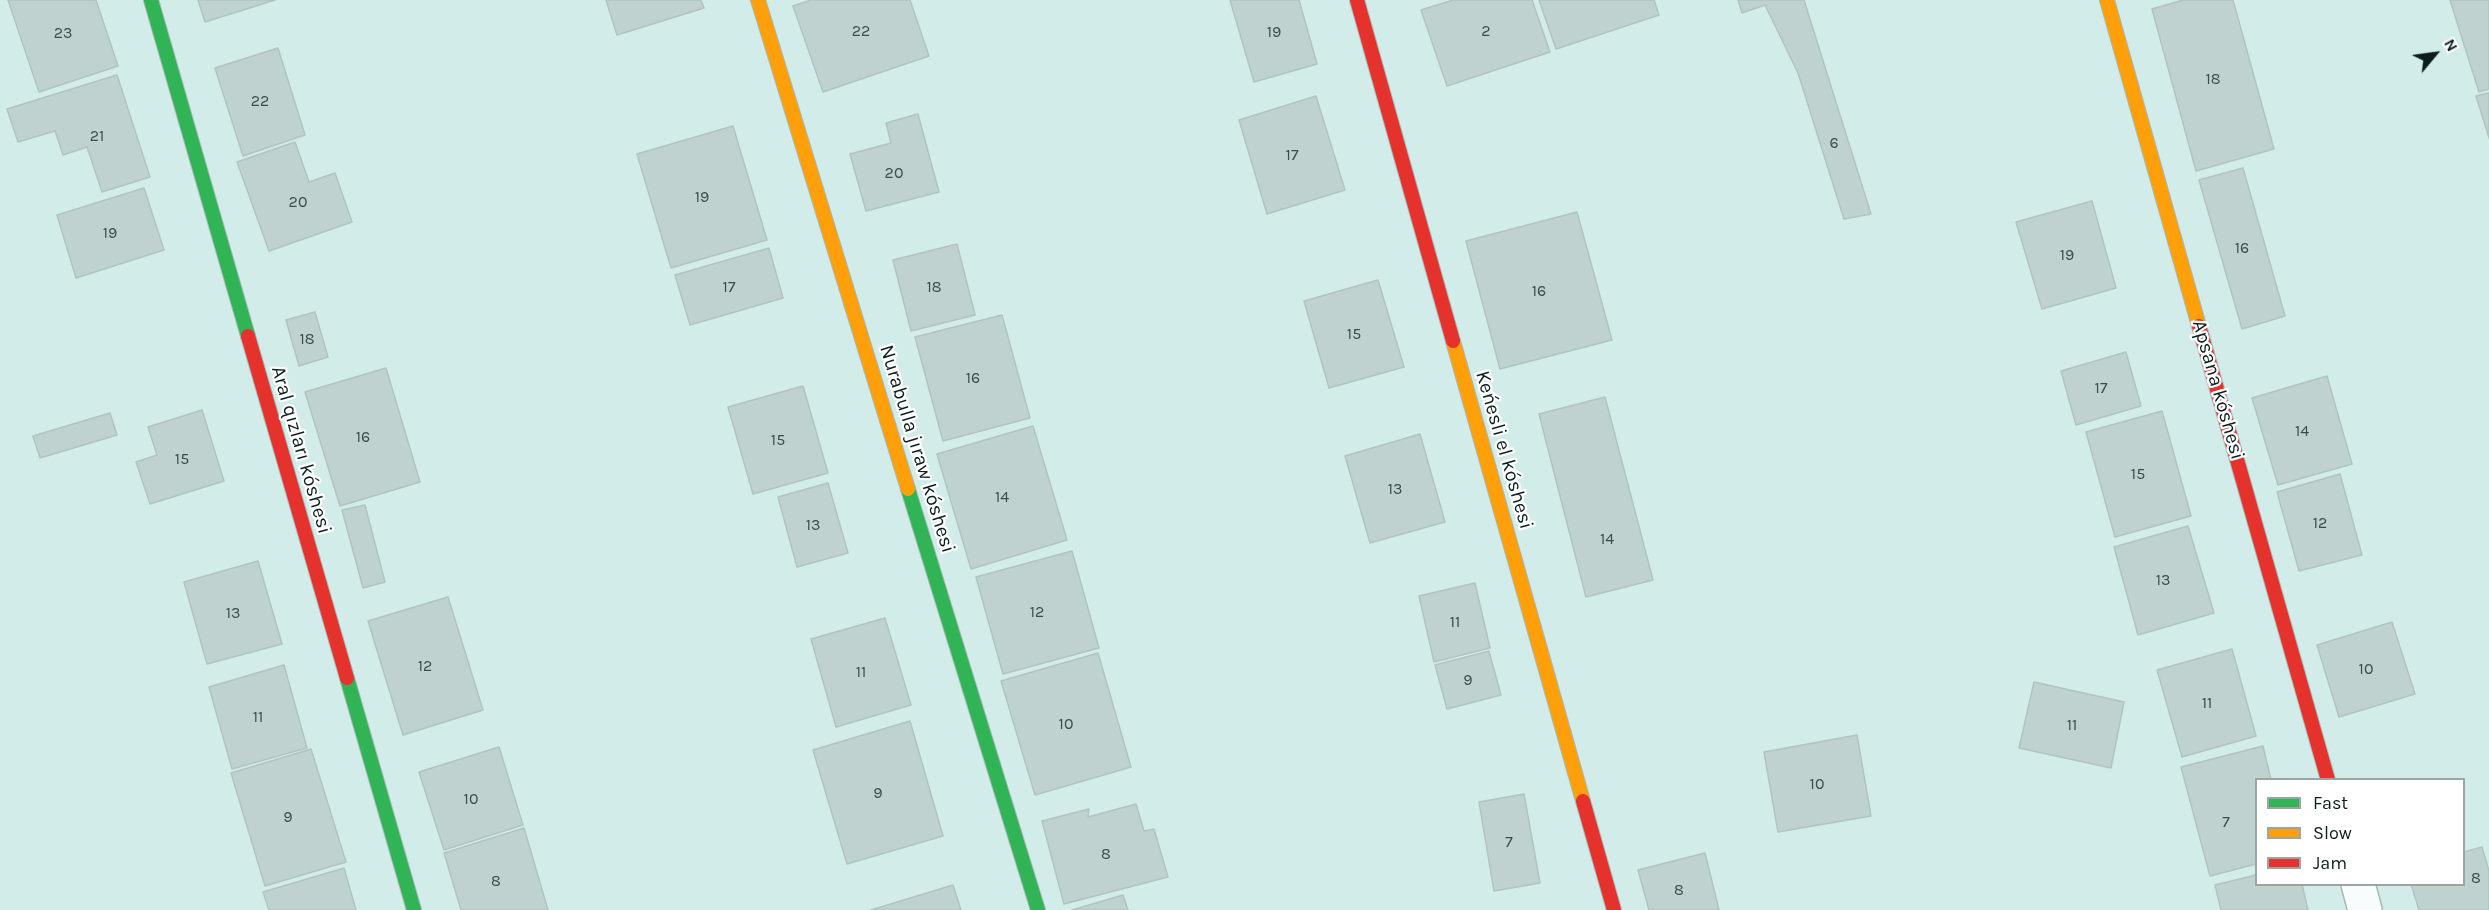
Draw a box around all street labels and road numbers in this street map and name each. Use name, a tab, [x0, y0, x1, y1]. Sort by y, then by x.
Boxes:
street label: Apsana kóshesi	[2187, 317, 2249, 463]
street label: Nurabulla jıraw kóshesi	[874, 342, 960, 556]
street label: Aral qızları kóshesi	[266, 363, 336, 537]
street label: Keńesli el kóshesi	[1470, 368, 1538, 532]

